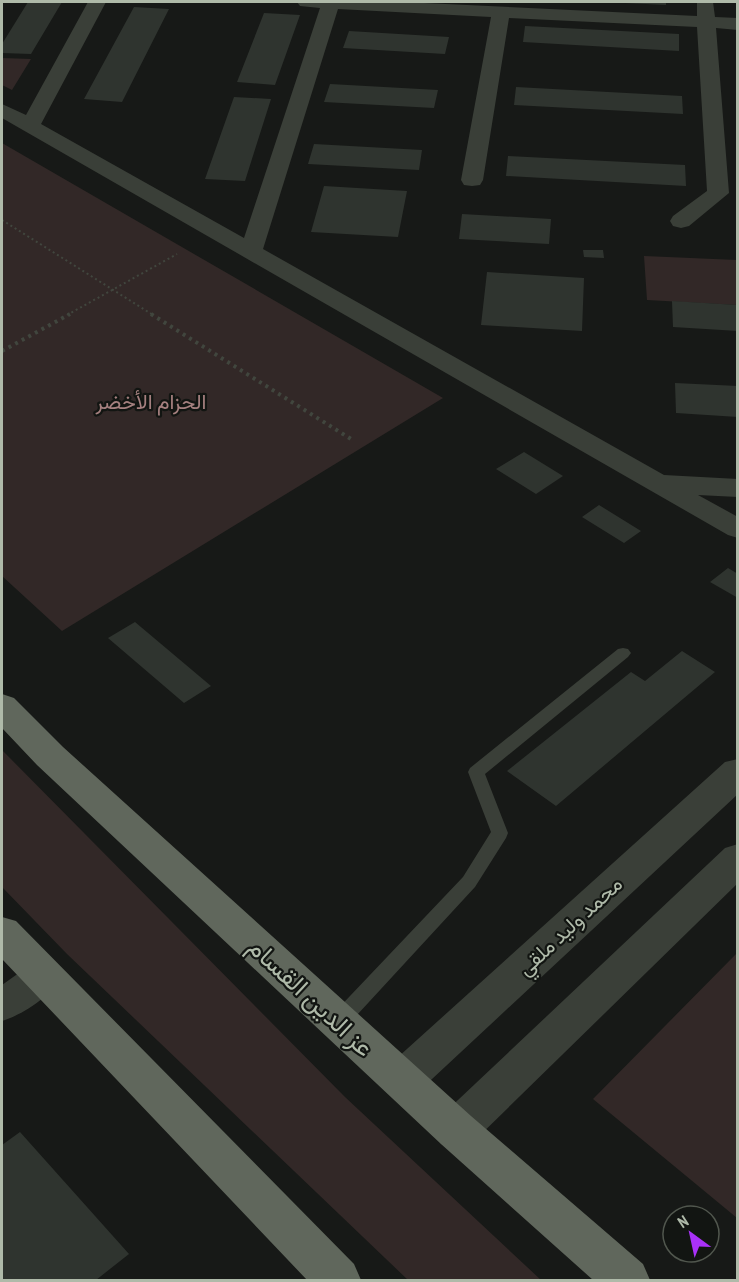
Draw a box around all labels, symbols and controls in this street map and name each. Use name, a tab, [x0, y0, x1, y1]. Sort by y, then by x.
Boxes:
park label: الحزام الأخضر	[95, 388, 206, 416]
street label: محمد وليد ملقي	[512, 870, 631, 984]
street label: عز الدين القسام	[241, 930, 381, 1064]
north arrow	[661, 1204, 721, 1264]
text: N	[674, 1211, 692, 1232]

